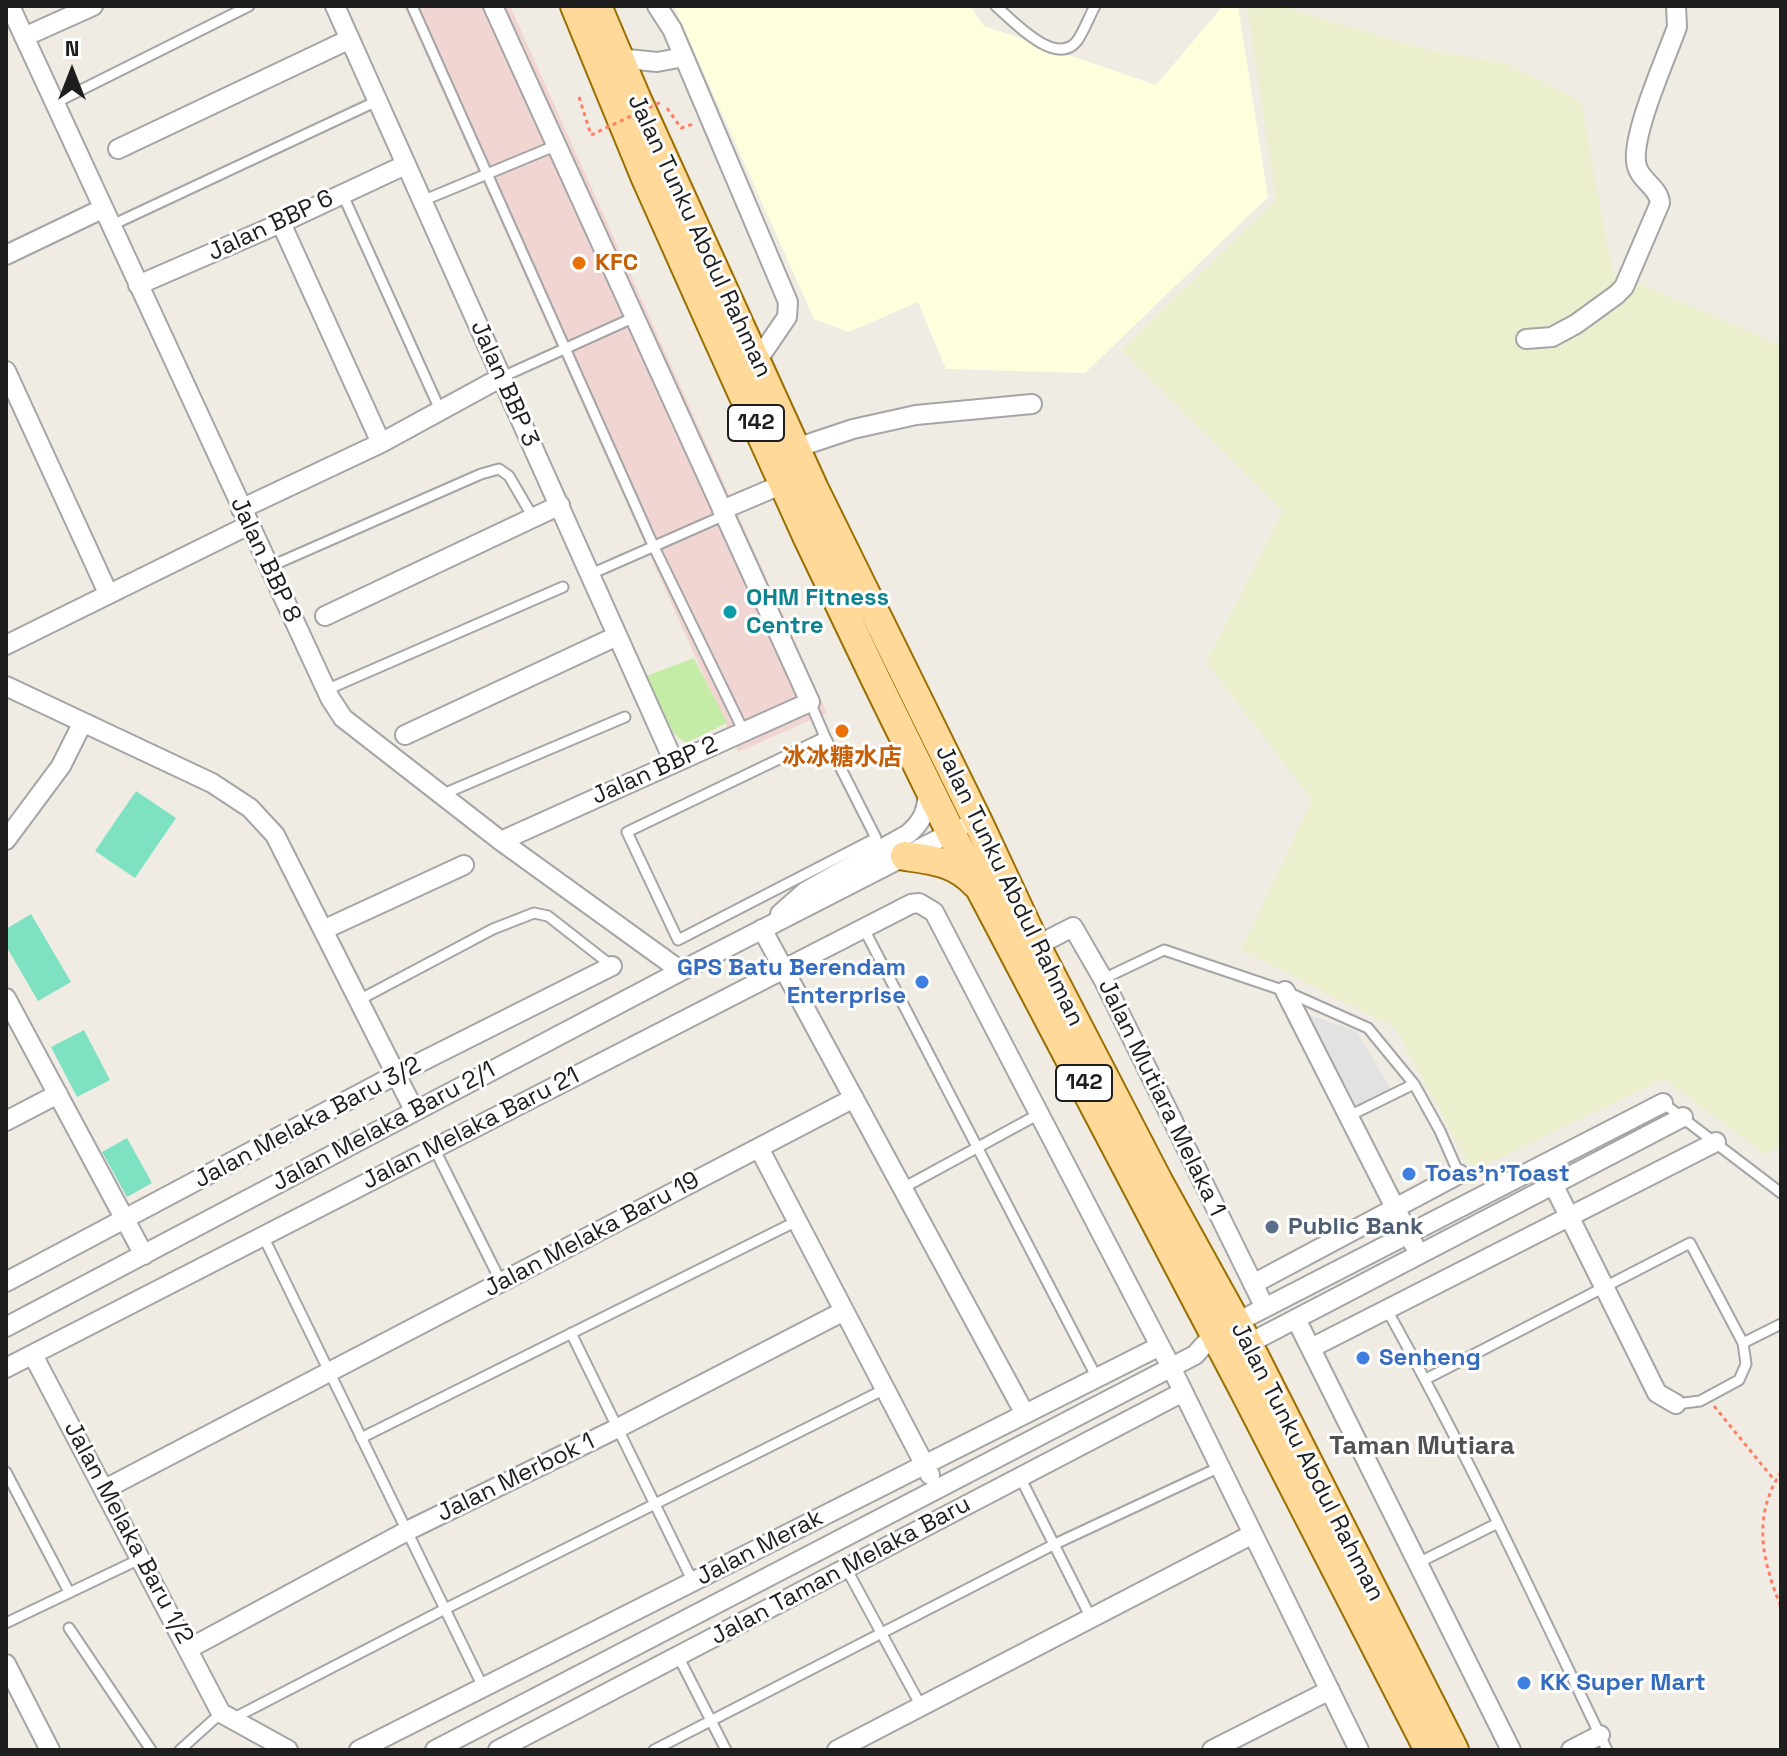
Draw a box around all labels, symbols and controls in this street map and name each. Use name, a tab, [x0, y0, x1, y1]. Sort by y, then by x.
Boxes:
north arrow	[32, 32, 112, 112]
text: N	[65, 34, 79, 62]
street label: Jalan Tunku Abdul Rahman	[621, 90, 777, 382]
street label: Jalan BBP 6	[204, 184, 338, 268]
place label: KFC	[595, 249, 638, 277]
marker: KFC	[570, 254, 588, 272]
street label: Jalan BBP 3	[463, 317, 545, 451]
road number: 142	[728, 405, 784, 441]
street label: Jalan BBP 8	[223, 493, 307, 627]
place label: OHM Fitness Centre	[746, 584, 889, 640]
marker: OHM Fitness Centre	[721, 603, 739, 621]
marker: 冰冰糖水店	[833, 722, 851, 740]
street label: Jalan BBP 2	[588, 730, 722, 812]
street label: Jalan Tunku Abdul Rahman	[928, 741, 1090, 1031]
place label: 冰冰糖水店	[782, 744, 902, 772]
place label: GPS Batu Berendam Enterprise	[677, 954, 906, 1010]
marker: GPS Batu Berendam Enterprise	[913, 973, 931, 991]
street label: Jalan Mutiara Melaka 1	[1091, 975, 1231, 1221]
street label: Jalan Melaka Baru 3/2	[190, 1051, 426, 1195]
street label: Jalan Melaka Baru 2/1	[268, 1056, 500, 1198]
street label: Jalan Melaka Baru 21	[358, 1062, 584, 1196]
road number: 142	[1056, 1065, 1112, 1101]
place label: Toas'n'Toast	[1425, 1160, 1570, 1188]
marker: Toas'n'Toast	[1400, 1165, 1418, 1183]
street label: Jalan Melaka Baru 19	[479, 1166, 705, 1304]
place label: Public Bank	[1288, 1213, 1424, 1241]
marker: Public Bank	[1263, 1218, 1281, 1236]
street label: Jalan Tunku Abdul Rahman	[1224, 1318, 1390, 1606]
place label: Senheng	[1379, 1344, 1481, 1372]
marker: Senheng	[1354, 1349, 1372, 1367]
street label: Jalan Melaka Baru 1/2	[57, 1417, 199, 1649]
street label: Jalan Merbok 1	[433, 1427, 599, 1529]
district label: Taman Mutiara	[1329, 1431, 1515, 1463]
street label: Jalan Taman Melaka Baru	[706, 1490, 976, 1652]
street label: Jalan Merak	[692, 1504, 828, 1592]
place label: KK Super Mart	[1540, 1669, 1706, 1697]
marker: KK Super Mart	[1515, 1674, 1533, 1692]

